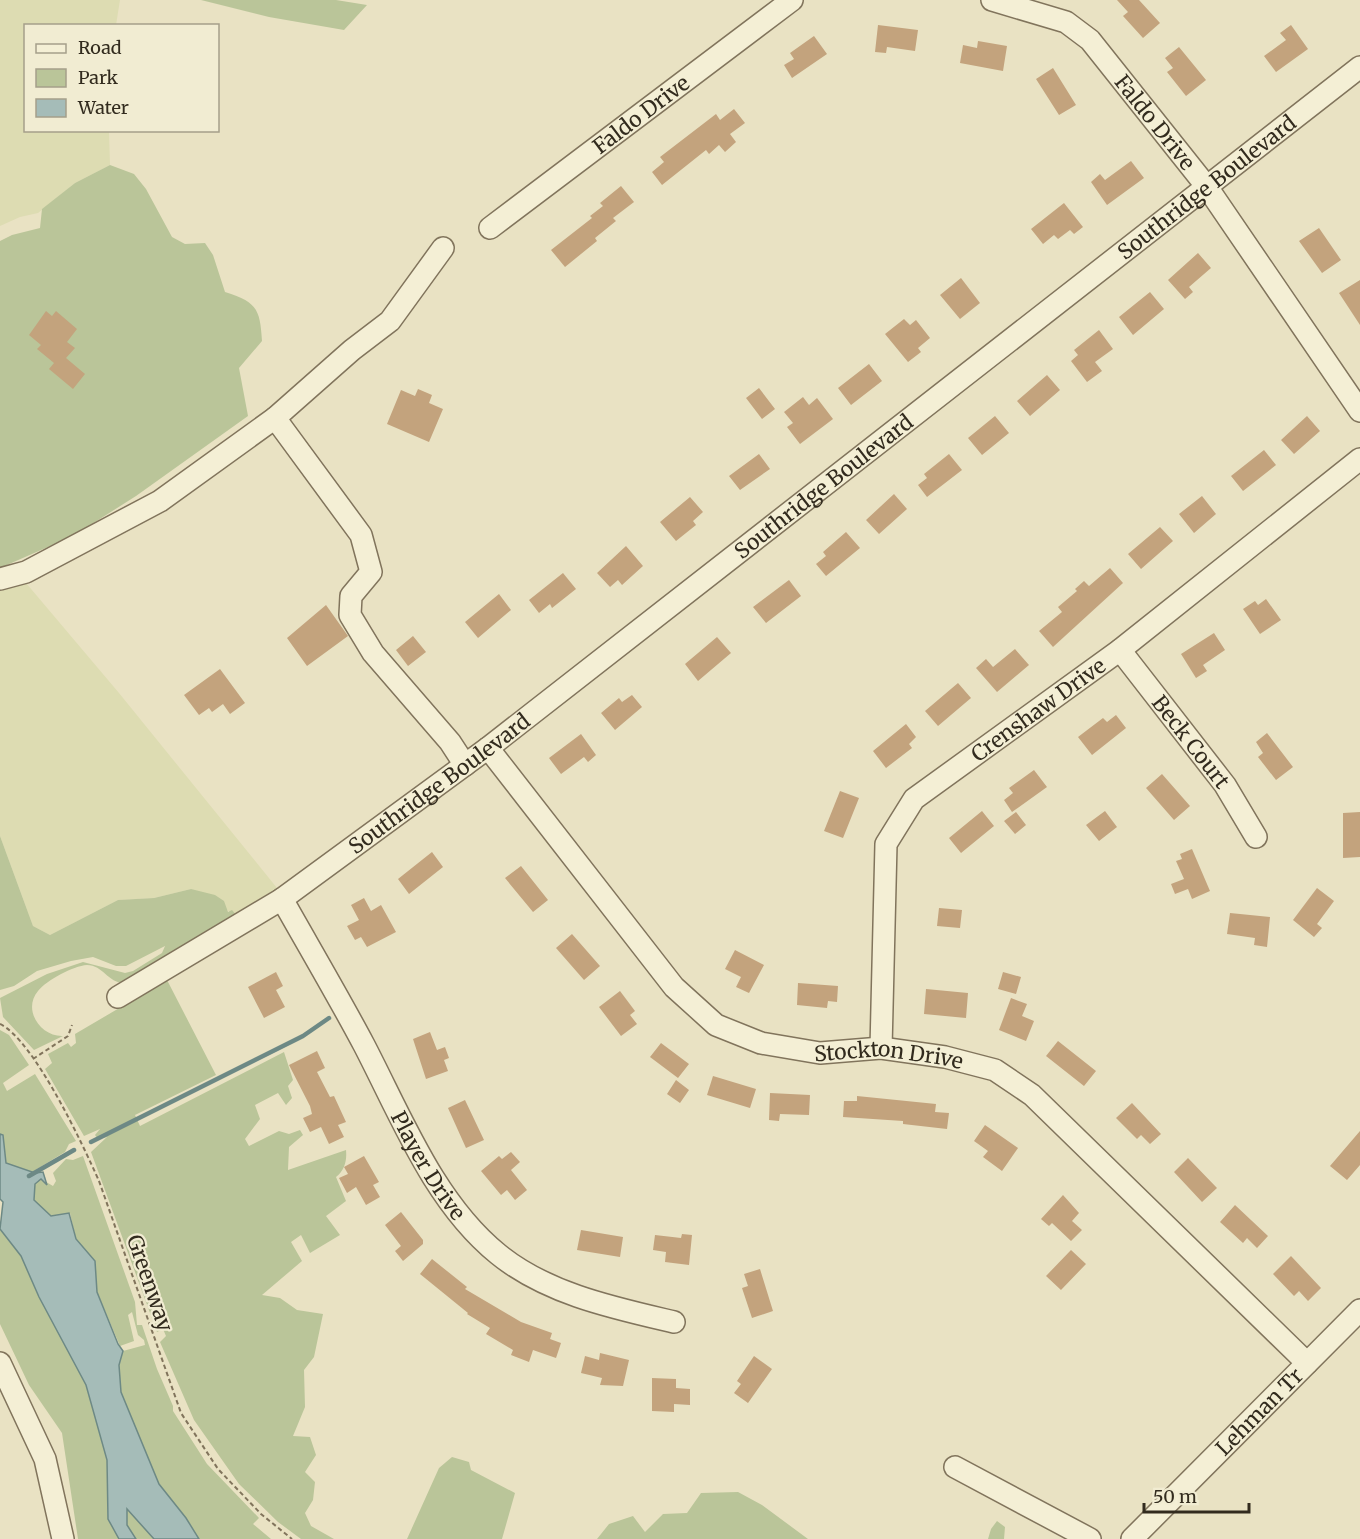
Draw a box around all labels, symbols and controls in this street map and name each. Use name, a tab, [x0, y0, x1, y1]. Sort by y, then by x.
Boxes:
legend	[24, 24, 219, 132]
text: Road	[78, 36, 122, 59]
text: Park	[78, 66, 119, 89]
street label: Faldo Drive	[587, 69, 695, 159]
street label: Faldo Drive	[1109, 69, 1201, 175]
text: Water	[77, 96, 129, 119]
street label: Southridge Boulevard	[1112, 109, 1301, 265]
street label: Southridge Boulevard	[729, 408, 918, 564]
street label: Crenshaw Drive	[965, 652, 1111, 767]
street label: Beck Court	[1146, 689, 1236, 794]
street label: Southridge Boulevard	[343, 707, 535, 859]
street label: Stockton Drive	[813, 1034, 966, 1075]
street label: Player Drive	[385, 1106, 472, 1225]
street label: Greenway	[121, 1231, 179, 1336]
street label: Lehman Tr	[1210, 1362, 1308, 1461]
scale bar	[1144, 1476, 1249, 1514]
text: 50 m	[1153, 1485, 1197, 1508]

